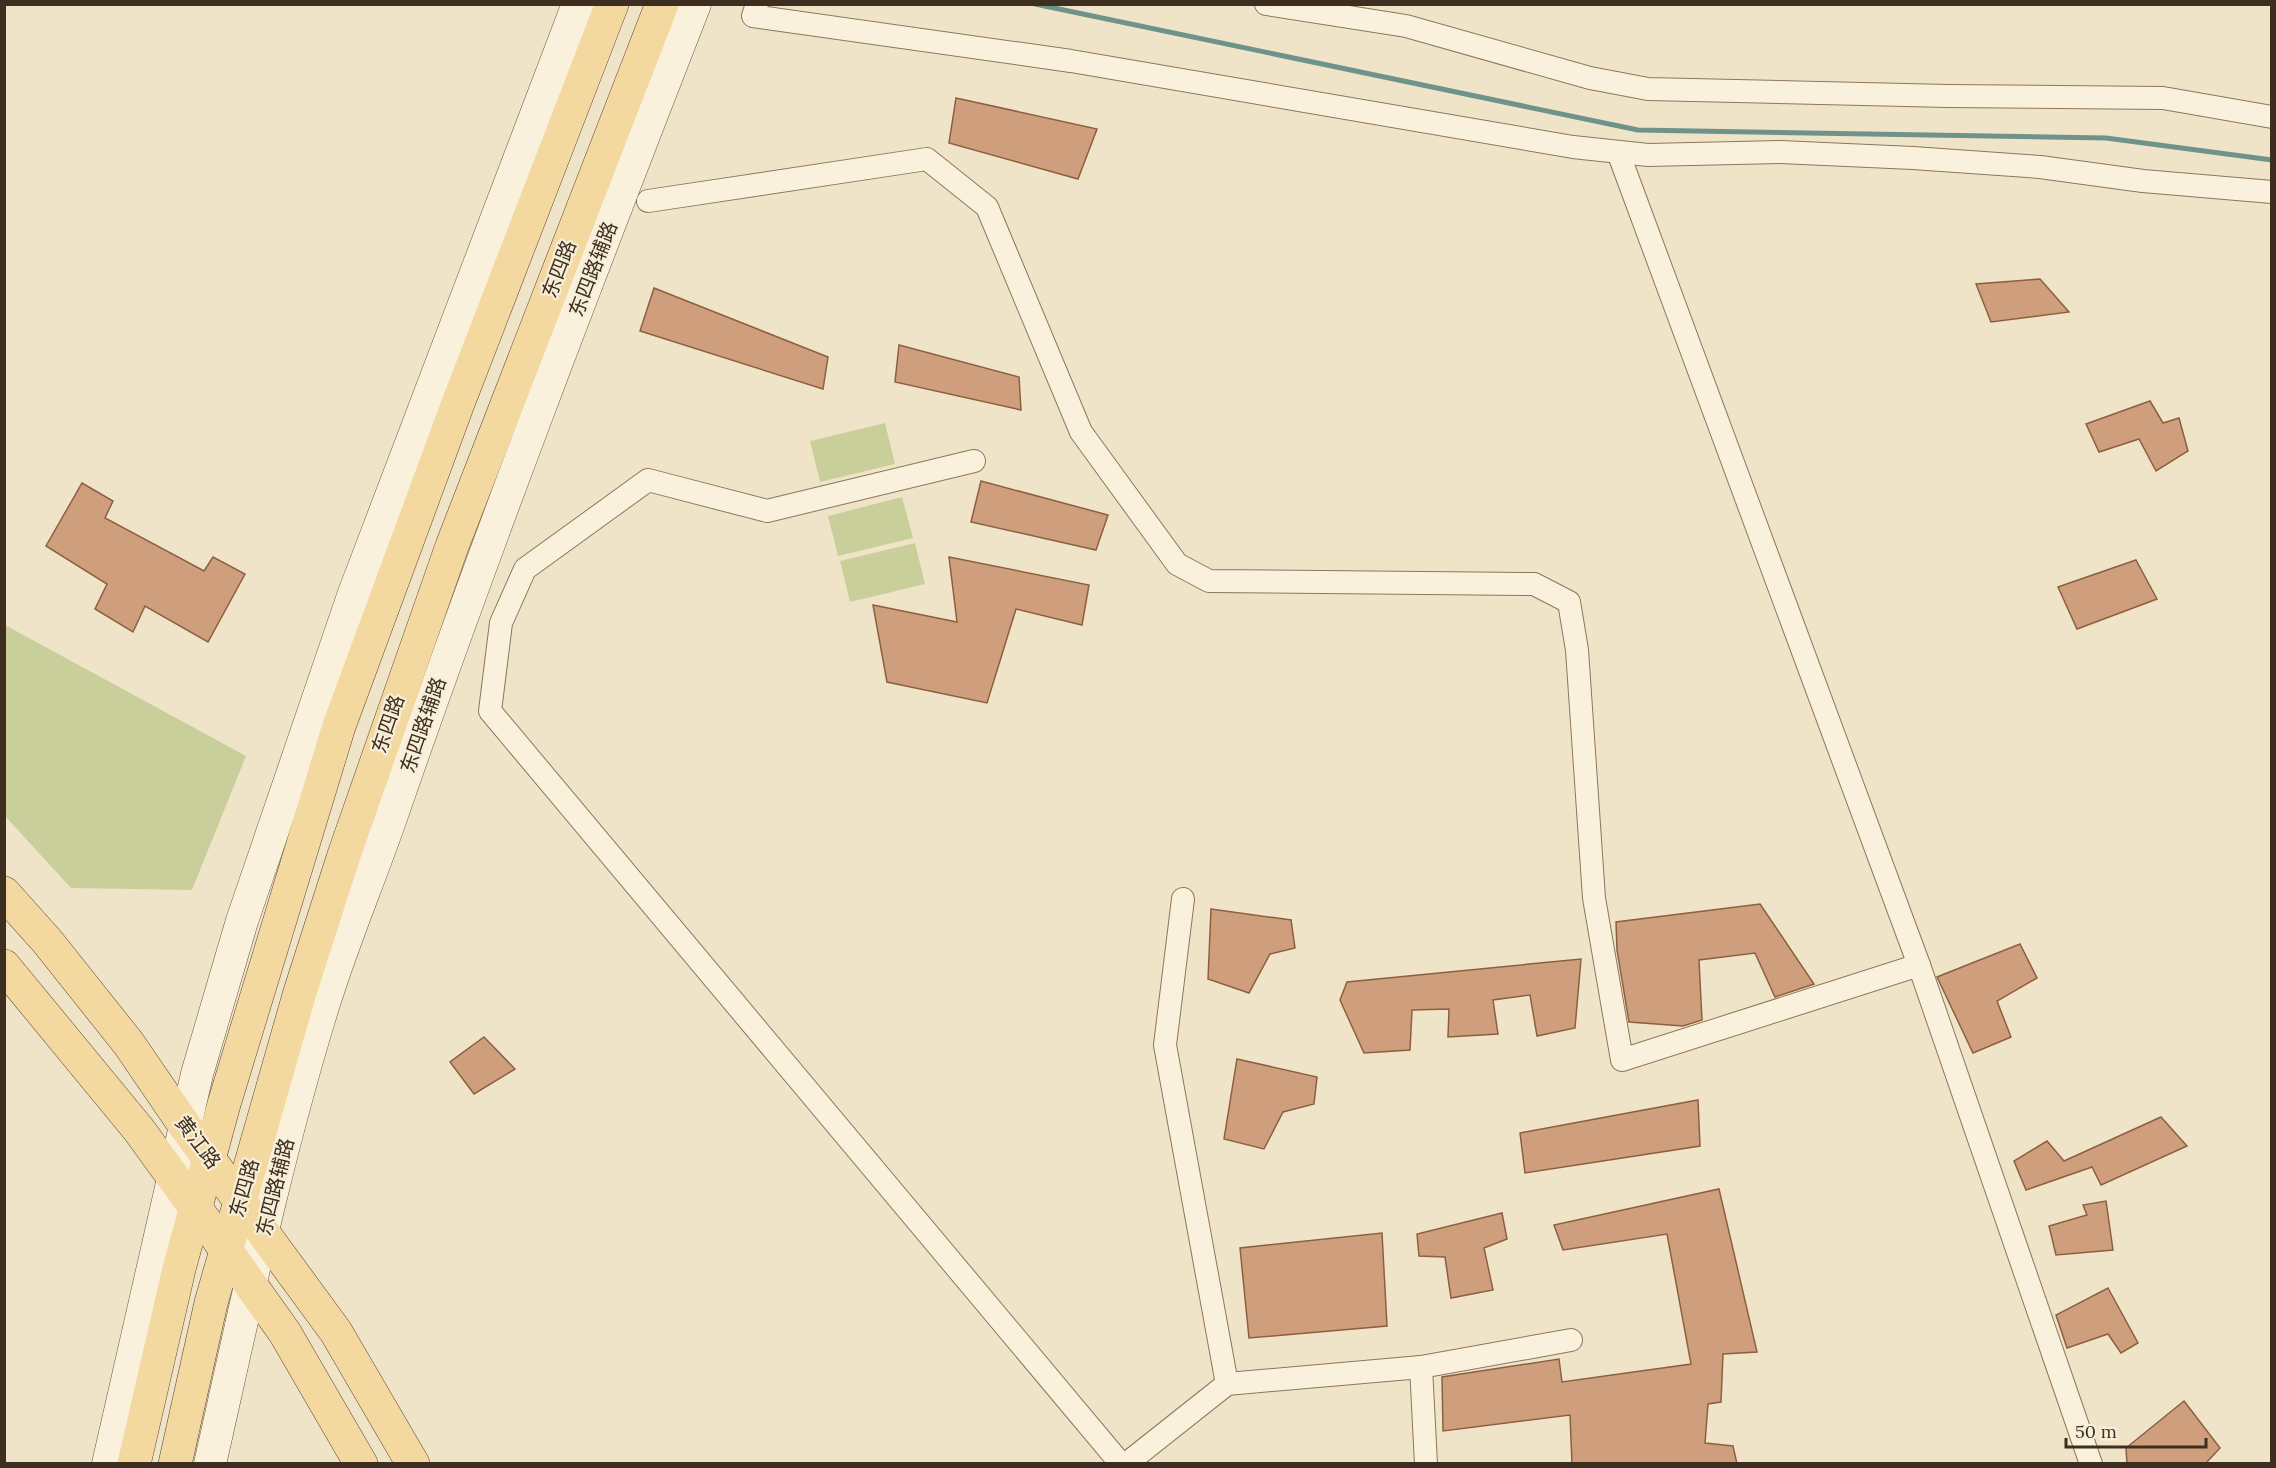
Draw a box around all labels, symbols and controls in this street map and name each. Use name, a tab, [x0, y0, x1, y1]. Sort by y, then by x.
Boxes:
street label: 东四路辅路	[563, 218, 622, 320]
street label: 东四路	[536, 236, 581, 301]
street label: 东四路辅路	[394, 673, 451, 776]
street label: 东四路	[366, 691, 409, 756]
street label: 黄江路	[170, 1110, 226, 1173]
street label: 东四路辅路	[250, 1135, 299, 1238]
street label: 东四路	[223, 1156, 264, 1220]
scale bar	[2066, 1411, 2206, 1449]
text: 50 m	[2075, 1420, 2117, 1443]

